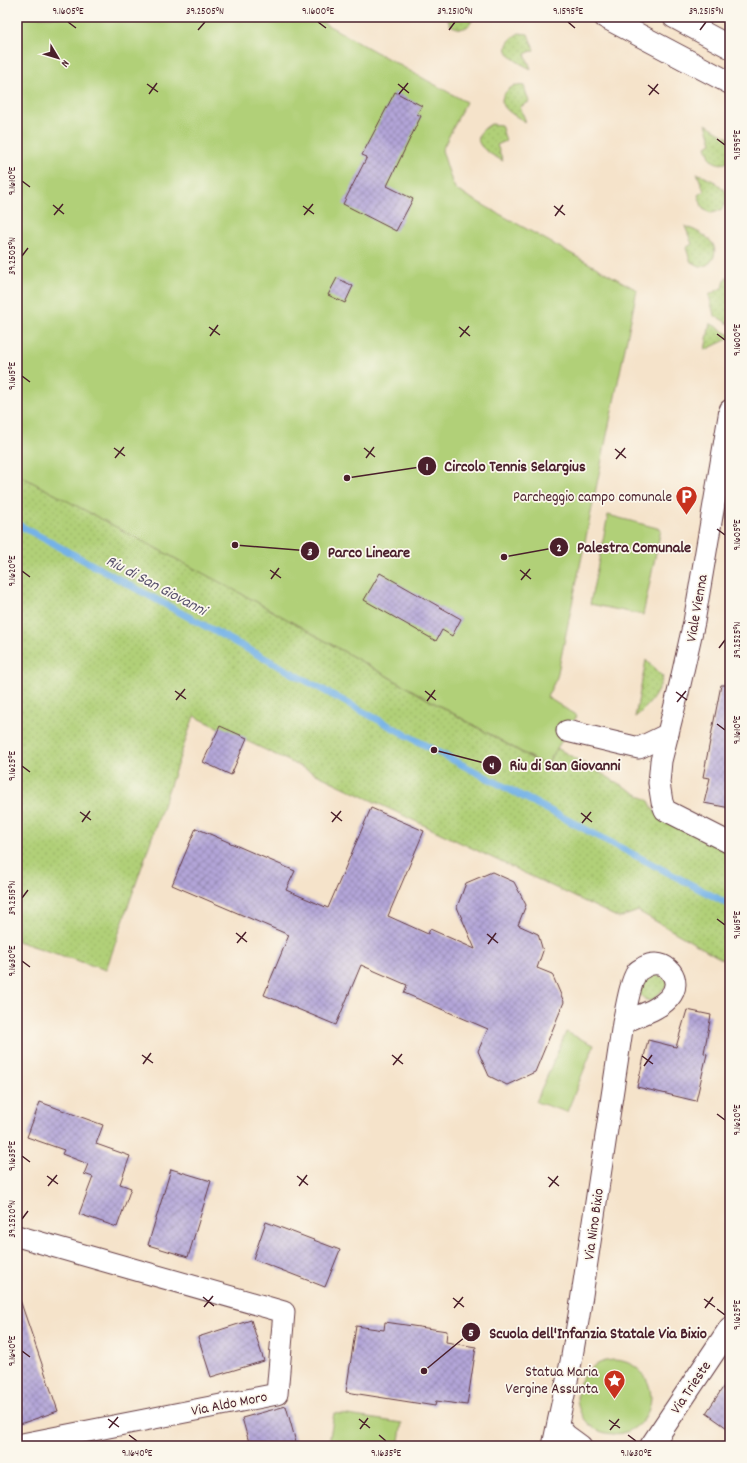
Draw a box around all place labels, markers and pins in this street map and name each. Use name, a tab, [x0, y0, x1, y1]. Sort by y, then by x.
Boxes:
callout: Circolo Tennis Selargius	[417, 452, 594, 480]
parking icon: Parcheggio campo comunale	[674, 483, 700, 516]
place label: Parcheggio campo comunale	[513, 487, 672, 509]
callout: Palestra Comunale	[549, 533, 699, 561]
callout: Parco Lineare	[300, 537, 419, 565]
callout: Riu di San Giovanni	[482, 751, 629, 779]
callout: Scuola dell'Infanzia Statale Via Bixio	[461, 1318, 715, 1346]
place label: Statua Maria Vergine Assunta	[506, 1362, 599, 1401]
place icon: Statua Maria Vergine Assunta	[601, 1367, 627, 1400]

